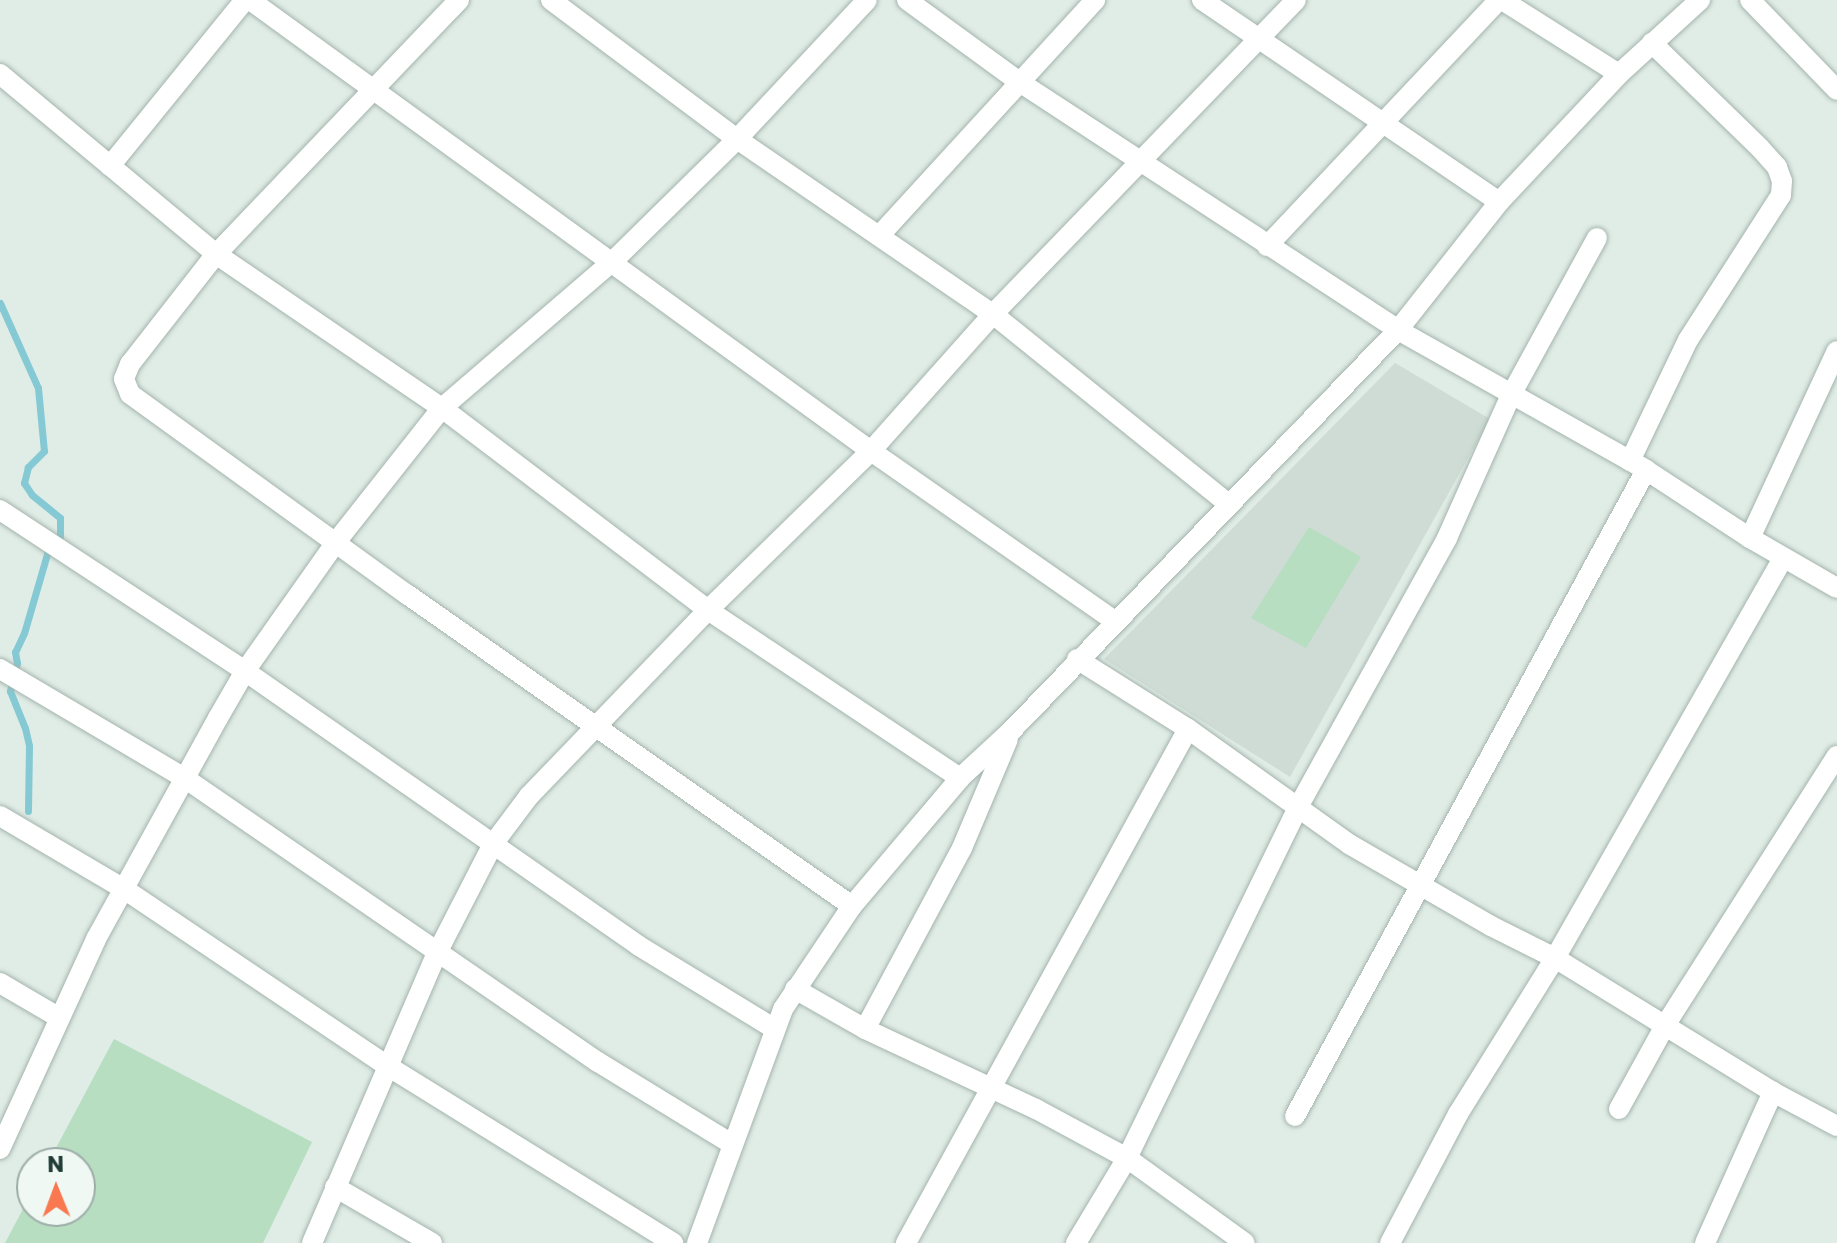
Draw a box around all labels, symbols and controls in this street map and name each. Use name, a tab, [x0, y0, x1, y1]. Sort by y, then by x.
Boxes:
north arrow	[16, 1147, 96, 1227]
text: N	[47, 1149, 64, 1180]

